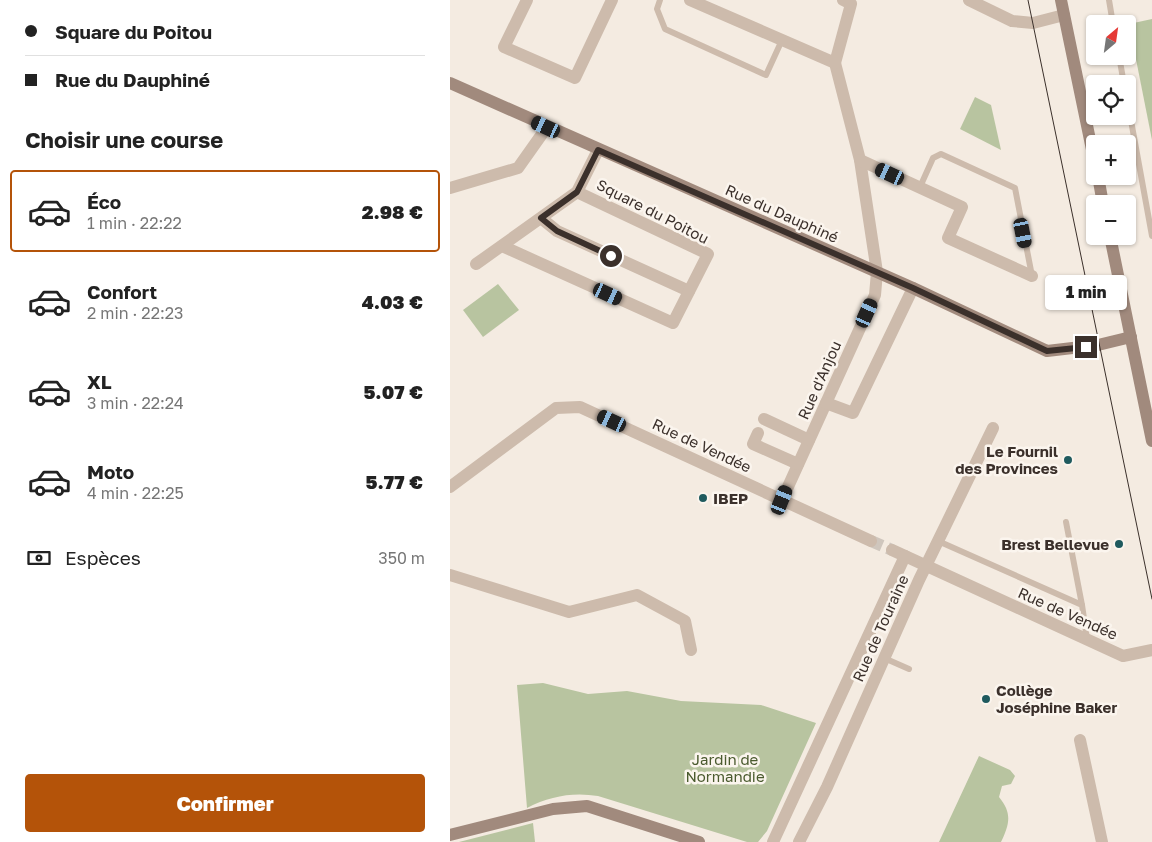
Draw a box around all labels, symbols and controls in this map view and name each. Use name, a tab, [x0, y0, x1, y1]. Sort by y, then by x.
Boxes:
north arrow	[1086, 15, 1136, 65]
map controls	[1086, 15, 1136, 245]
text: Square du Poitou	[55, 20, 212, 43]
text: Rue du Dauphiné	[55, 68, 210, 91]
button: locate	[1086, 75, 1136, 125]
car	[529, 114, 562, 140]
text: Choisir une course	[25, 126, 223, 153]
button: +	[1086, 135, 1136, 185]
car	[873, 161, 906, 187]
street label: Square du Poitou	[594, 175, 712, 247]
street label: Rue du Dauphiné	[723, 180, 842, 246]
icon: car	[27, 189, 72, 234]
text: Éco	[87, 190, 121, 213]
button: −	[1086, 195, 1136, 245]
text: 2.98 €	[362, 200, 423, 223]
text: 1 min · 22:22	[87, 213, 182, 233]
car	[1012, 217, 1033, 249]
route start	[600, 245, 622, 267]
callout: 1 min	[1045, 274, 1127, 310]
icon: car	[27, 279, 72, 324]
text: Confort	[87, 280, 157, 303]
car	[591, 281, 624, 307]
text: 1 min	[1066, 282, 1106, 302]
text: 4.03 €	[362, 290, 423, 313]
car	[854, 296, 879, 330]
text: 2 min · 22:23	[87, 303, 183, 323]
route end	[1075, 336, 1097, 358]
street label: Rue d'Anjou	[794, 338, 844, 422]
icon: car	[27, 369, 72, 414]
text: XL	[87, 370, 112, 393]
text: 5.07 €	[363, 380, 423, 403]
text: 3 min · 22:24	[87, 393, 184, 413]
car	[595, 408, 628, 434]
street label: Rue de Vendée	[650, 414, 754, 476]
place label: Le Fournil des Provinces	[955, 442, 1058, 477]
marker: Le Fournil des Provinces	[1062, 454, 1074, 466]
icon: car	[27, 459, 72, 504]
text: Moto	[87, 460, 134, 483]
text: 5.77 €	[366, 470, 423, 493]
text: 4 min · 22:25	[87, 483, 184, 503]
car	[769, 483, 794, 517]
place label: IBEP	[713, 489, 748, 507]
marker: IBEP	[697, 492, 709, 504]
place label: Brest Bellevue	[1001, 535, 1109, 553]
marker: Brest Bellevue	[1113, 538, 1125, 550]
icon: cash	[25, 544, 53, 572]
text: Espèces	[65, 546, 141, 569]
text: 350 m	[378, 548, 425, 568]
street label: Rue de Touraine	[848, 571, 912, 684]
street label: Rue de Vendée	[1016, 583, 1121, 643]
place label: Collège Joséphine Baker	[996, 681, 1117, 716]
marker: Collège Joséphine Baker	[980, 693, 992, 705]
park label: Jardin de Normandie	[685, 750, 765, 785]
button: Confirmer	[25, 774, 425, 832]

